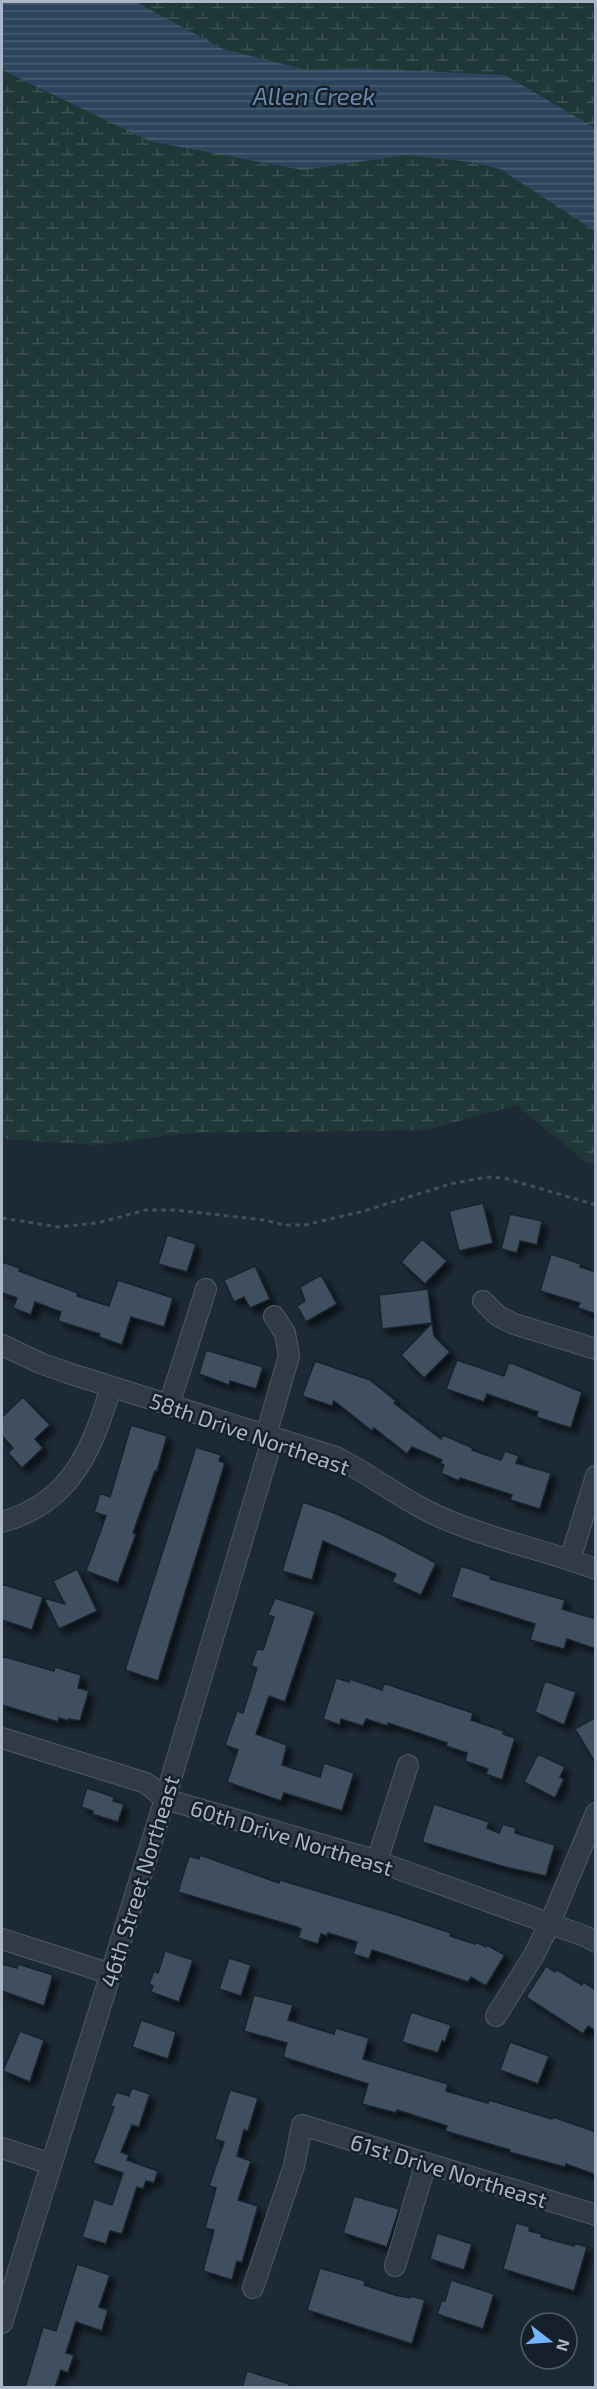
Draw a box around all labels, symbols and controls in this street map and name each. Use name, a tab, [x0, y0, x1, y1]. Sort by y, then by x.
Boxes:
water label: Allen Creek	[252, 81, 375, 110]
street label: 58th Drive Northeast	[147, 1387, 353, 1479]
street label: 46th Street Northeast	[94, 1772, 184, 1990]
street label: 60th Drive Northeast	[188, 1794, 396, 1880]
street label: 61st Drive Northeast	[347, 2128, 551, 2212]
north arrow	[519, 2311, 579, 2371]
text: N	[553, 2337, 575, 2354]

